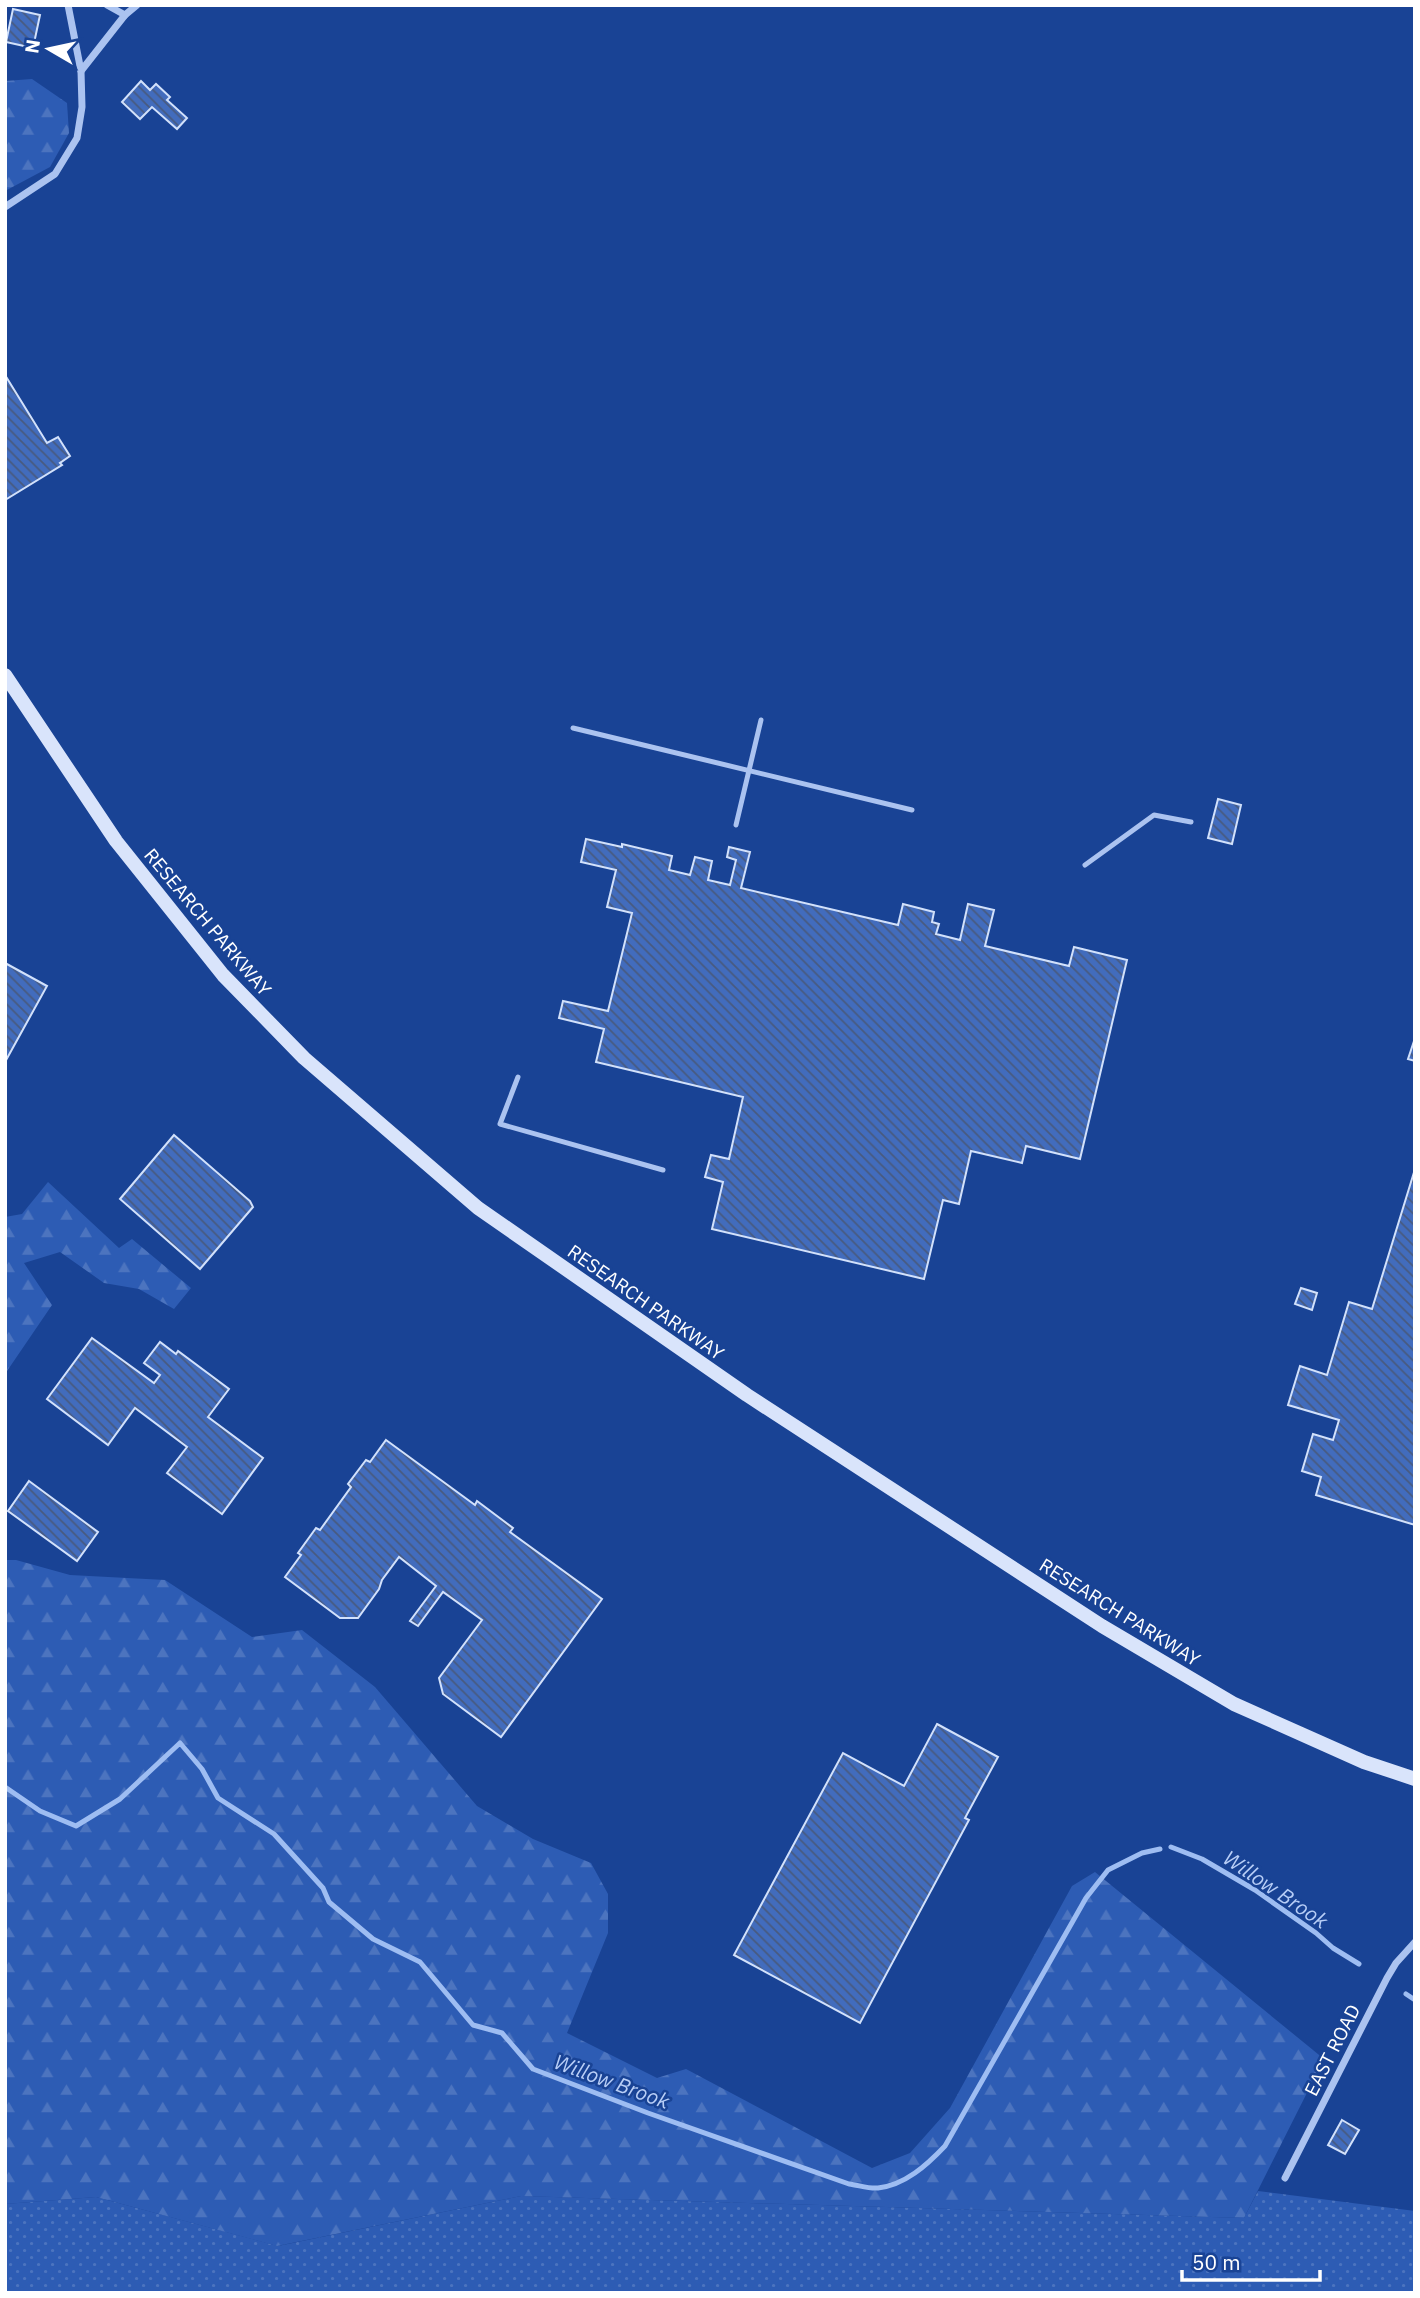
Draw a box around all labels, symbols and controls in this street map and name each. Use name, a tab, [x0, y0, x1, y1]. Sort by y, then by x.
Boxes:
north arrow	[14, 14, 84, 84]
text: N	[19, 38, 45, 55]
street label: RESEARCH PARKWAY	[139, 843, 277, 1001]
street label: RESEARCH PARKWAY	[563, 1239, 729, 1365]
street label: RESEARCH PARKWAY	[1035, 1553, 1206, 1672]
water label: Willow Brook	[1218, 1844, 1335, 1935]
street label: EAST ROAD	[1299, 2000, 1365, 2100]
water label: Willow Brook	[550, 2047, 675, 2115]
scale bar	[1182, 2238, 1320, 2282]
text: 50 m	[1192, 2248, 1241, 2276]

